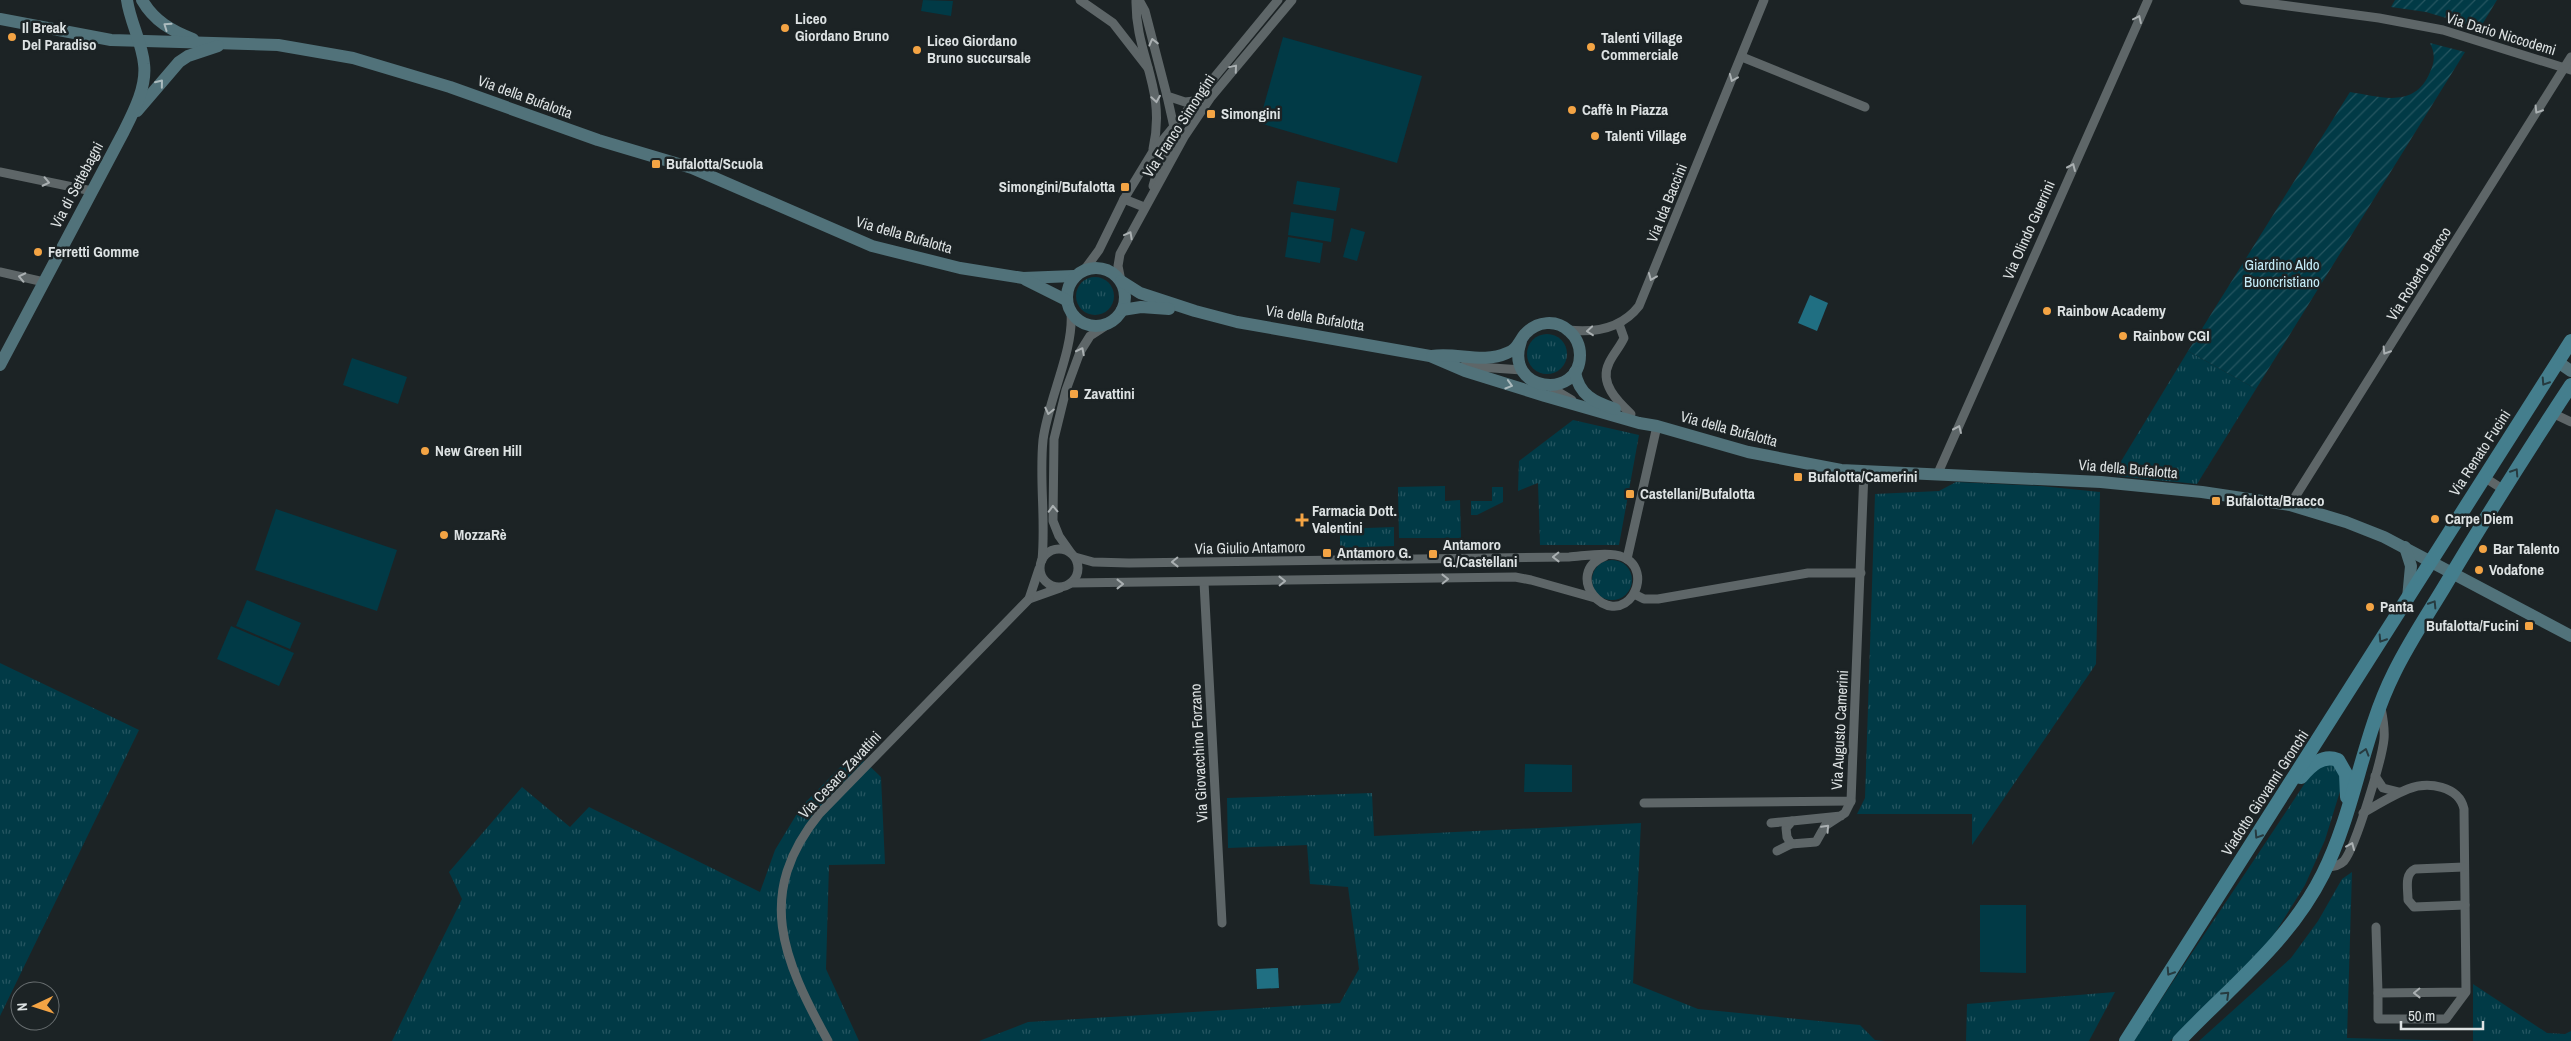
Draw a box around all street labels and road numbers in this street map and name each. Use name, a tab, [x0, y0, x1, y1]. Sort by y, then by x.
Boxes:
street label: Via Dario Niccodemi	[2444, 7, 2559, 60]
street label: Via della Bufalotta	[475, 70, 576, 123]
street label: Via Franco Simongini	[1137, 70, 1220, 182]
street label: Via di Settebagni	[45, 138, 108, 232]
street label: Via Ida Baccini	[1641, 160, 1692, 245]
street label: Via Olindo Guerrini	[1997, 177, 2060, 283]
street label: Via della Bufalotta	[853, 211, 955, 258]
street label: Via Roberto Bracco	[2381, 223, 2456, 325]
street label: Via della Bufalotta	[1264, 299, 1366, 336]
street label: Via della Bufalotta	[1678, 405, 1780, 452]
street label: Via Renato Fucini	[2444, 406, 2515, 500]
street label: Via della Bufalotta	[2077, 454, 2179, 483]
street label: Via Giulio Antamoro	[1195, 536, 1306, 559]
street label: Via Augusto Camerini	[1826, 669, 1853, 791]
street label: Via Giovacchino Forzano	[1184, 683, 1213, 823]
street label: Via Cesare Zavattini	[794, 726, 886, 823]
street label: Viadotto Giovanni Gronchi	[2216, 726, 2313, 860]

